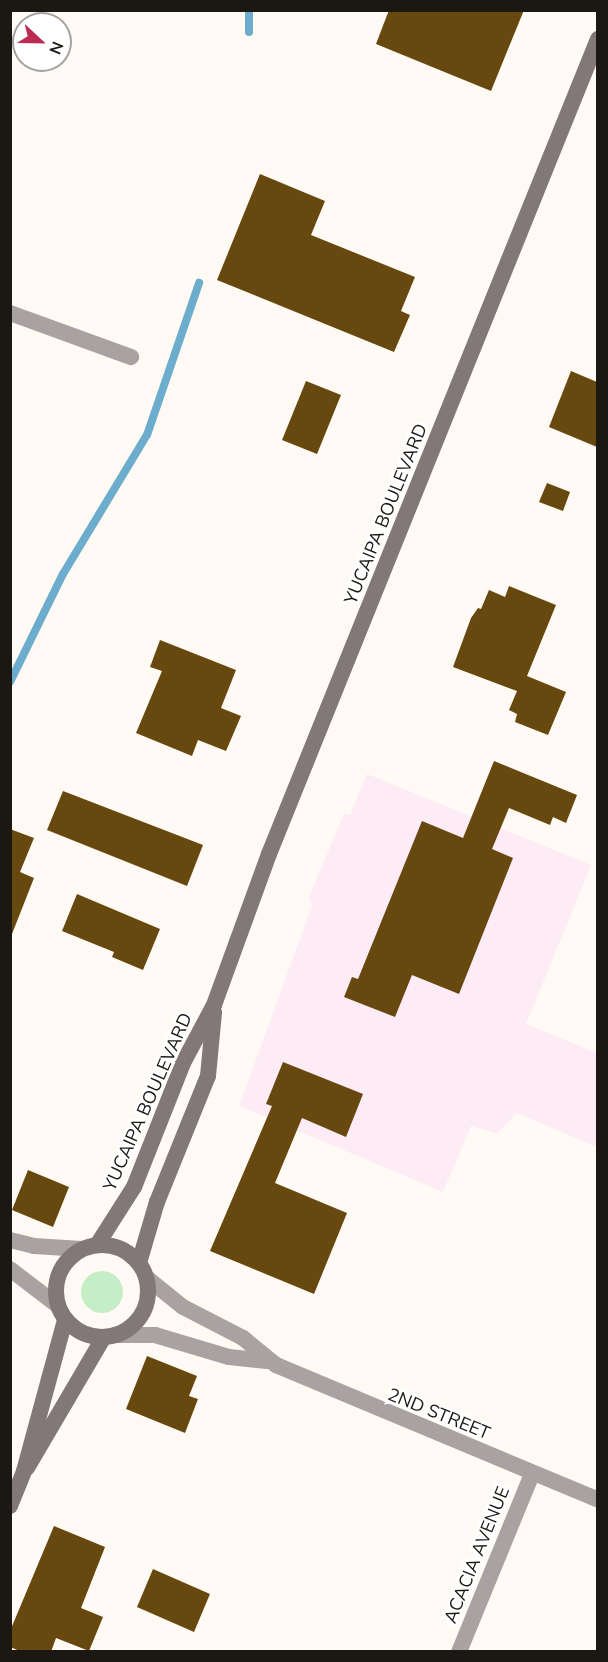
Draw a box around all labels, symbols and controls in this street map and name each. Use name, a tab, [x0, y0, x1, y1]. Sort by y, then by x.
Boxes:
north arrow	[12, 12, 72, 72]
text: N	[45, 39, 68, 57]
street label: YUCAIPA BOULEVARD	[340, 421, 432, 607]
street label: YUCAIPA BOULEVARD	[99, 1010, 197, 1194]
street label: 2ND STREET	[385, 1384, 493, 1444]
street label: ACACIA AVENUE	[440, 1484, 514, 1626]

